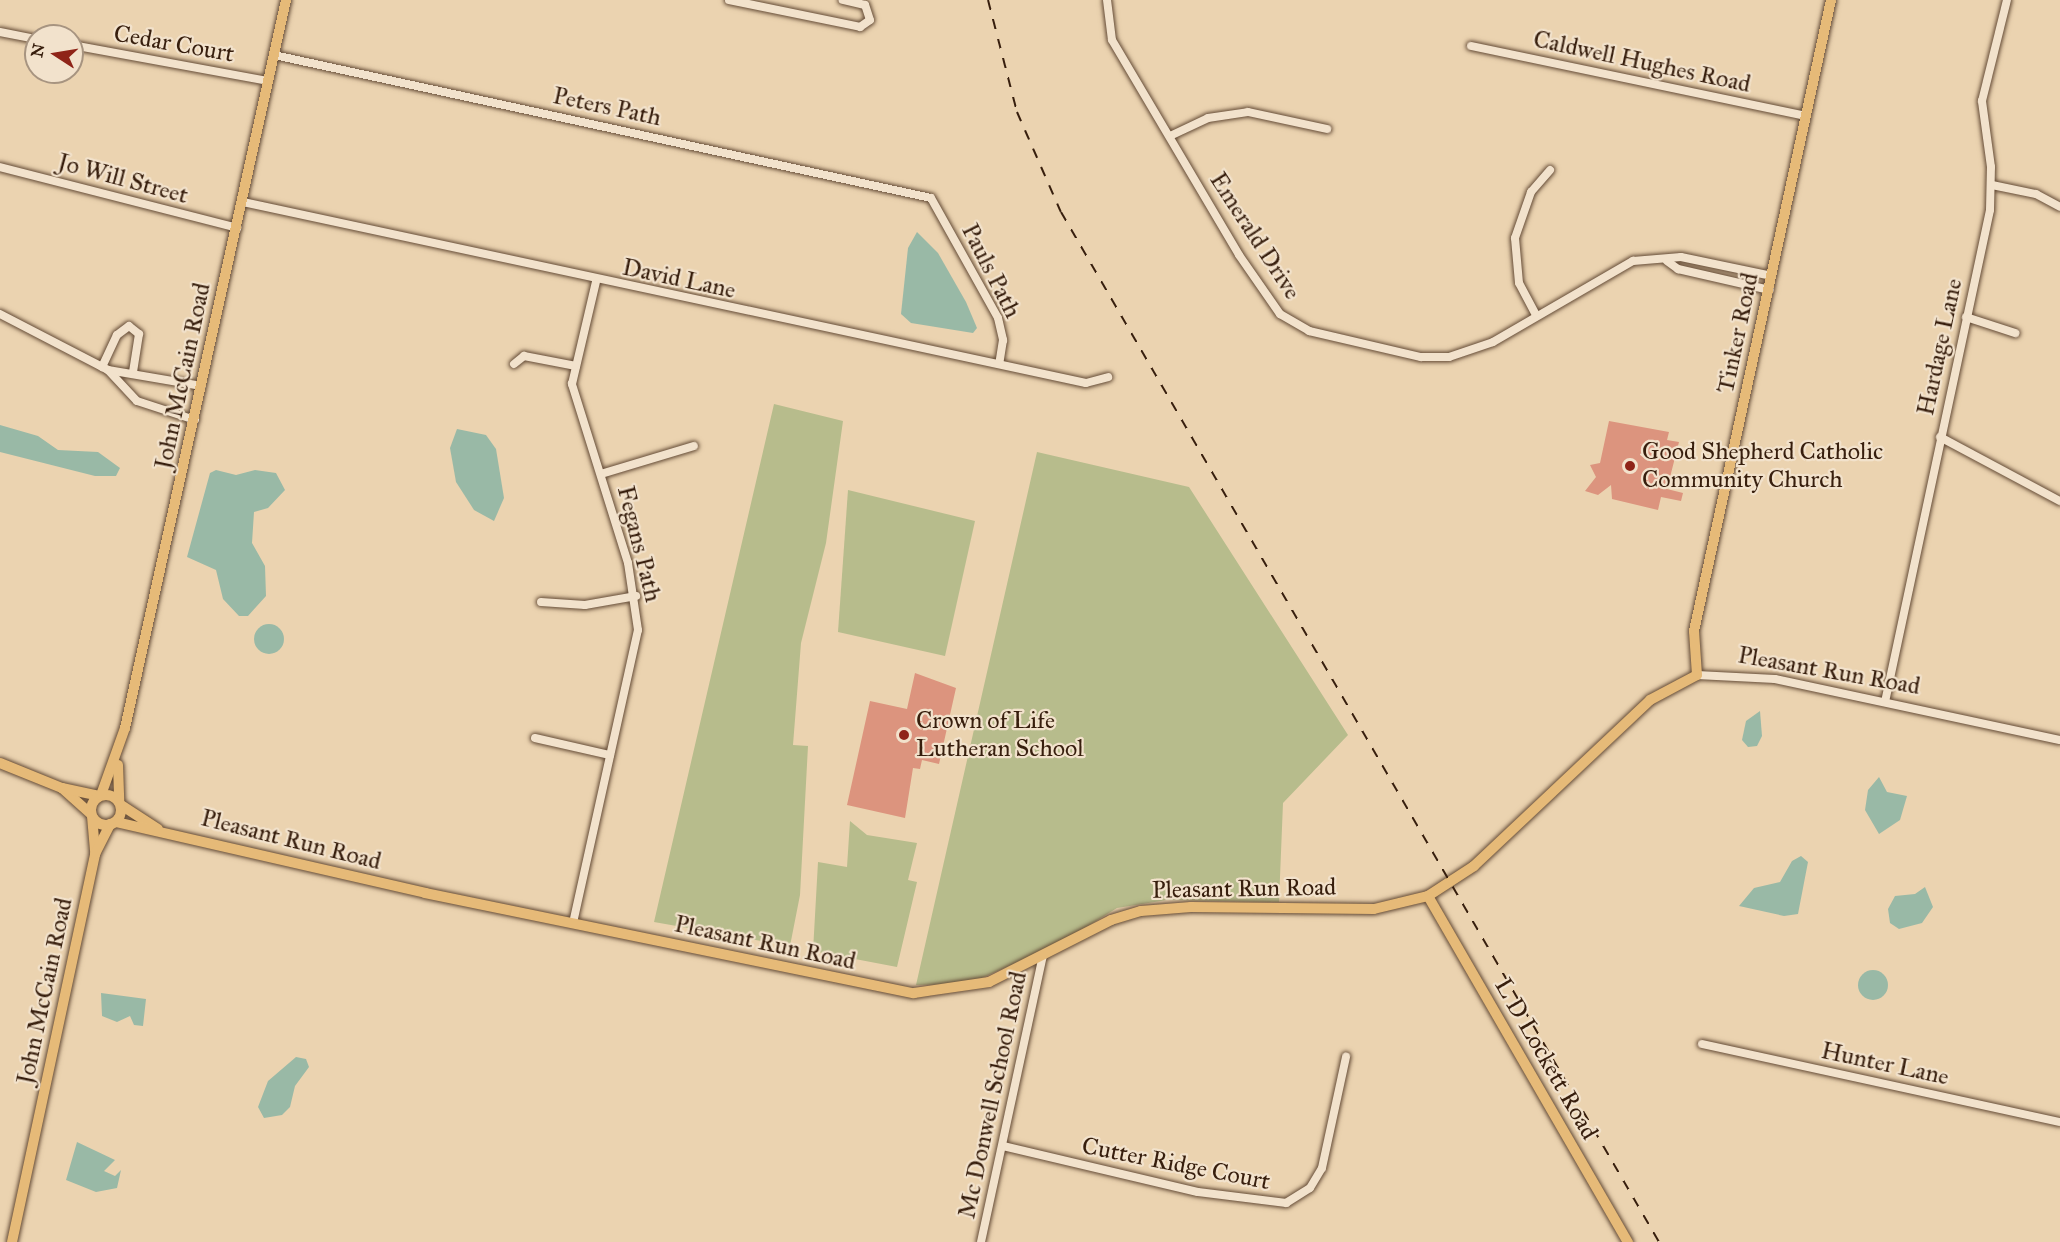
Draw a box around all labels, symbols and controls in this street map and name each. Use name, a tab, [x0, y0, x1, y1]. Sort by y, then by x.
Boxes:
street label: Cedar Court	[112, 19, 236, 69]
north arrow	[24, 24, 84, 84]
street label: Caldwell Hughes Road	[1531, 25, 1753, 99]
text: N	[27, 42, 49, 59]
street label: Peters Path	[550, 81, 664, 133]
street label: Jo Will Street	[55, 148, 191, 210]
street label: Emerald Drive	[1203, 167, 1307, 305]
street label: Pauls Path	[955, 219, 1027, 323]
street label: David Lane	[620, 253, 738, 305]
street label: Tinker Road	[1711, 270, 1765, 396]
street label: Hardage Lane	[1911, 276, 1969, 418]
street label: John McCain Road	[149, 280, 217, 472]
place label: Good Shepherd Catholic Community Church	[1642, 438, 1883, 494]
marker: Good Shepherd Catholic Community Church	[1623, 459, 1637, 473]
street label: Fegans Path	[611, 483, 667, 605]
street label: Pleasant Run Road	[1736, 641, 1922, 701]
place label: Crown of Life Lutheran School	[916, 707, 1084, 763]
marker: Crown of Life Lutheran School	[897, 728, 911, 742]
street label: Pleasant Run Road	[198, 804, 384, 876]
street label: Pleasant Run Road	[1152, 873, 1336, 905]
street label: John McCain Road	[11, 895, 79, 1087]
street label: Pleasant Run Road	[672, 910, 858, 976]
street label: Mc Donwell School Road	[953, 969, 1033, 1221]
street label: L D Lockett Road	[1488, 973, 1604, 1145]
street label: Hunter Lane	[1819, 1036, 1951, 1092]
street label: Cutter Ridge Court	[1079, 1132, 1273, 1196]

